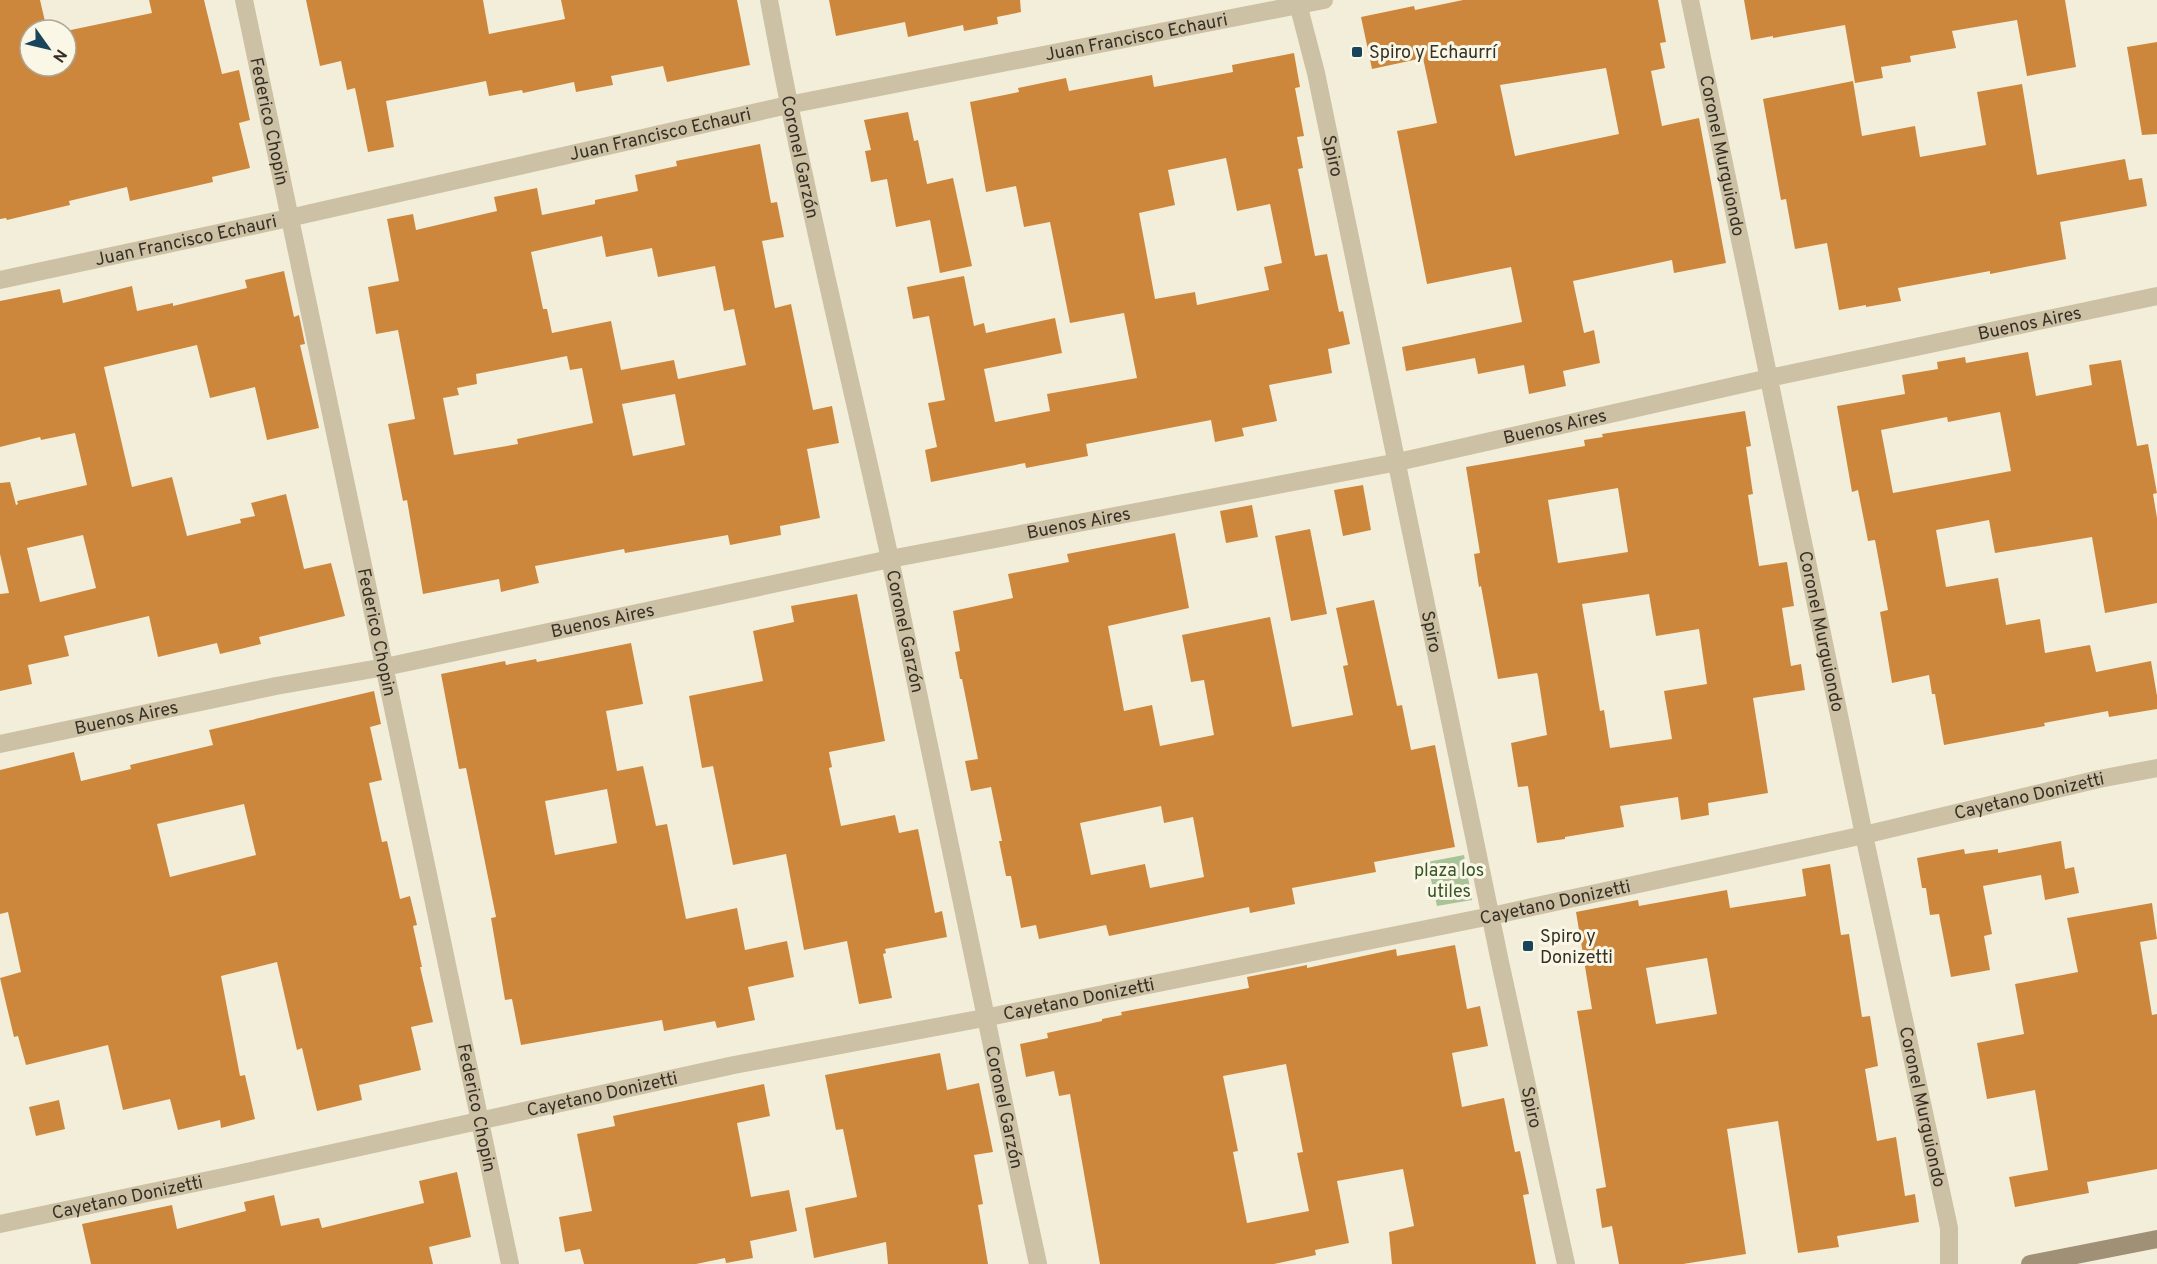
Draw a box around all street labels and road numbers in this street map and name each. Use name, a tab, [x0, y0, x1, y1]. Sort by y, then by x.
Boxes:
street label: Juan Francisco Echauri	[1043, 9, 1230, 67]
street label: Federico Chopin	[243, 55, 293, 188]
street label: Coronel Murguiondo	[1693, 73, 1749, 239]
street label: Coronel Garzón	[775, 94, 823, 221]
street label: Juan Francisco Echauri	[567, 104, 753, 167]
street label: Spiro	[1316, 133, 1347, 179]
street label: Juan Francisco Echauri	[93, 211, 279, 272]
street label: Buenos Aires	[1976, 302, 2084, 347]
street label: Buenos Aires	[1501, 405, 1609, 451]
street label: Buenos Aires	[1025, 503, 1133, 546]
street label: Coronel Murguiondo	[1792, 549, 1848, 714]
street label: Federico Chopin	[351, 566, 400, 699]
street label: Coronel Garzón	[880, 568, 928, 695]
street label: Buenos Aires	[549, 600, 657, 644]
street label: Spiro	[1415, 609, 1446, 655]
street label: Buenos Aires	[73, 697, 180, 741]
street label: Cayetano Donizetti	[1952, 768, 2106, 826]
street label: Cayetano Donizetti	[1478, 876, 1633, 931]
street label: Cayetano Donizetti	[1001, 974, 1157, 1027]
street label: Coronel Murguiondo	[1893, 1025, 1950, 1190]
street label: Federico Chopin	[451, 1042, 500, 1174]
street label: Coronel Garzón	[979, 1044, 1027, 1171]
street label: Cayetano Donizetti	[525, 1068, 680, 1123]
street label: Spiro	[1515, 1085, 1546, 1131]
street label: Cayetano Donizetti	[50, 1172, 205, 1226]

